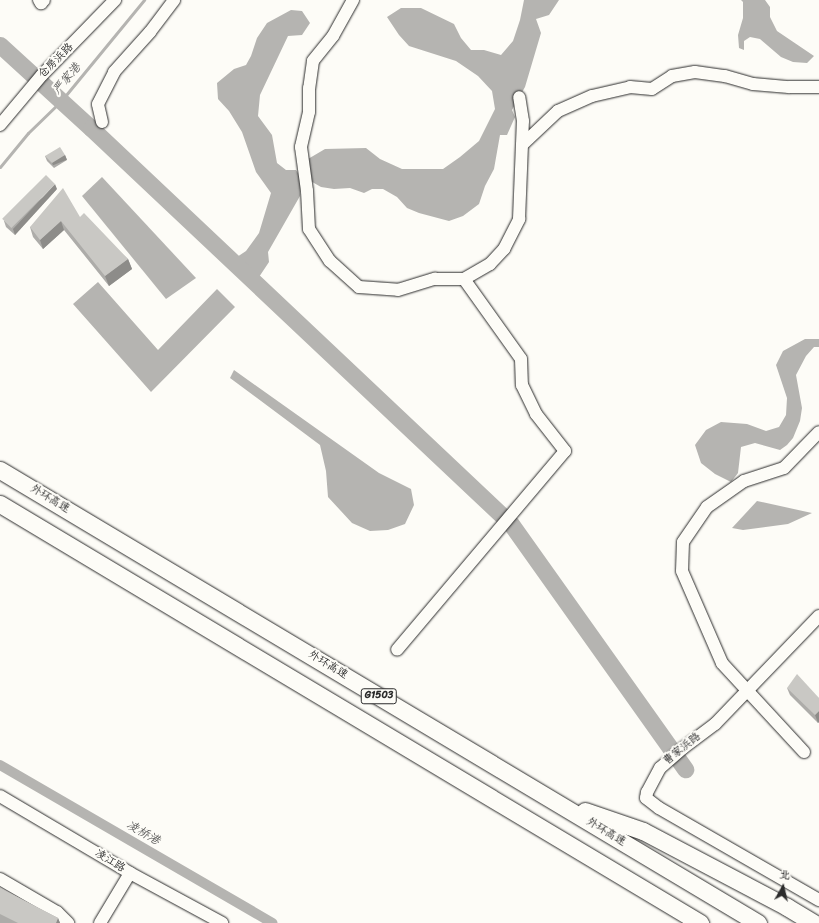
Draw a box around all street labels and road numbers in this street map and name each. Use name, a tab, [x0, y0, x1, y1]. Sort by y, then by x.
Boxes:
street label: 仓房浜路	[36, 41, 76, 81]
street label: 外环高速	[28, 482, 72, 516]
street label: 外环高速	[306, 648, 350, 682]
road number: G1503	[360, 688, 398, 704]
street label: 曹家浜路	[661, 730, 703, 768]
street label: 外环高速	[584, 815, 628, 849]
street label: 凌江路	[92, 847, 128, 875]

